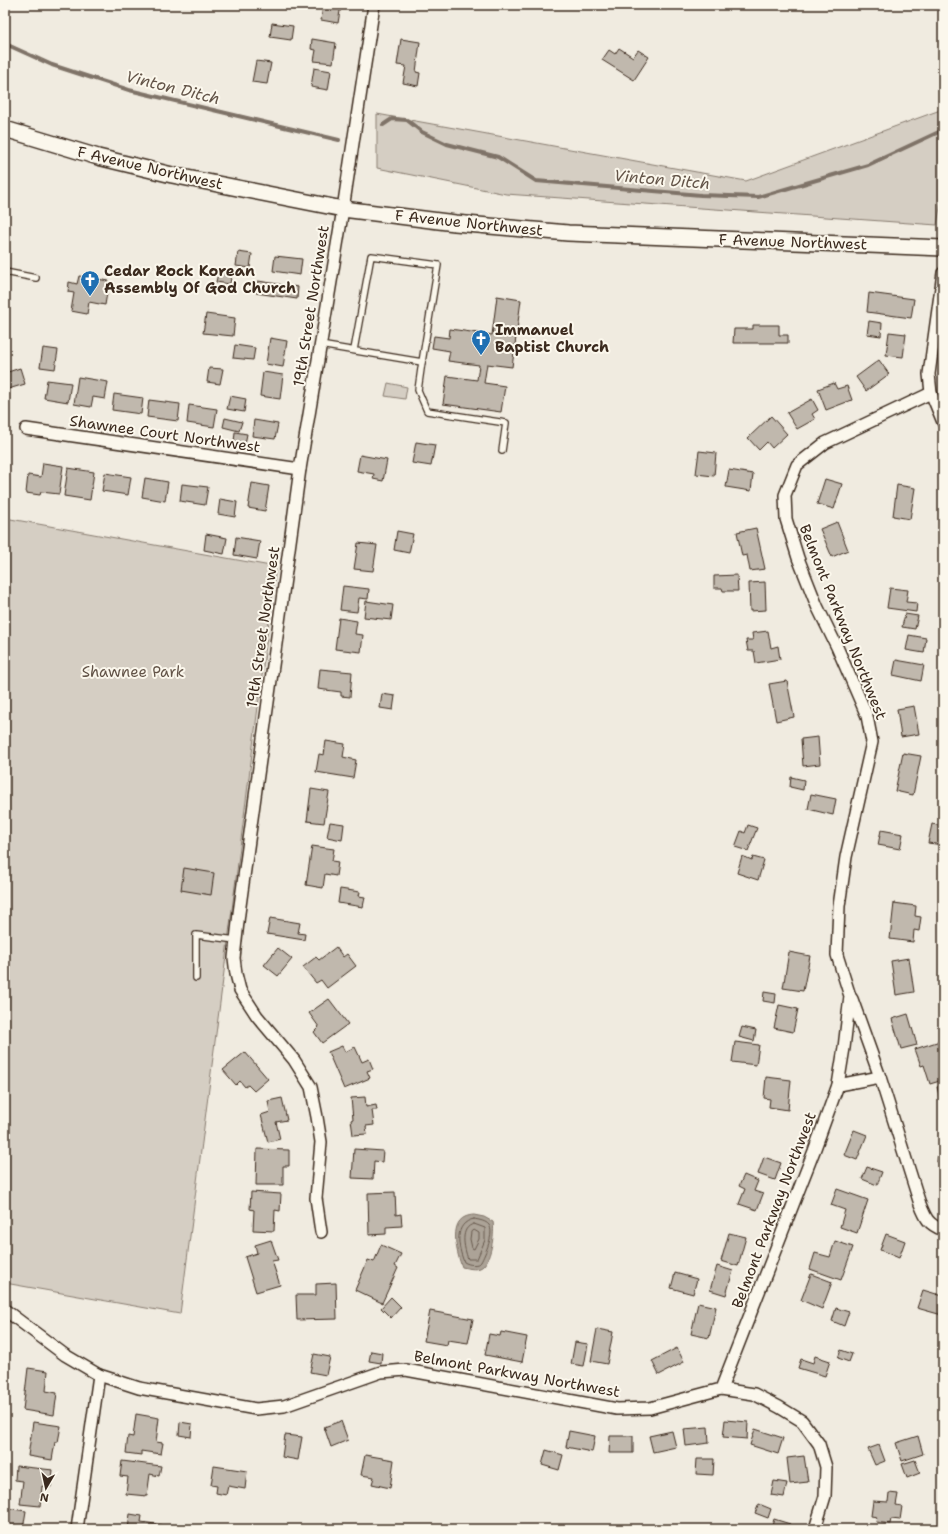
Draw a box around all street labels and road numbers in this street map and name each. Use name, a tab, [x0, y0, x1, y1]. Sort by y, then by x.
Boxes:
street label: F Avenue Northwest	[75, 142, 225, 194]
street label: F Avenue Northwest	[394, 205, 544, 241]
street label: 19th Street Northwest	[288, 224, 334, 388]
street label: F Avenue Northwest	[718, 229, 868, 255]
street label: Shawnee Court Northwest	[68, 411, 262, 457]
street label: Belmont Parkway Northwest	[795, 521, 891, 723]
street label: 19th Street Northwest	[242, 545, 284, 709]
street label: Belmont Parkway Northwest	[727, 1109, 821, 1311]
street label: Belmont Parkway Northwest	[412, 1346, 622, 1402]

